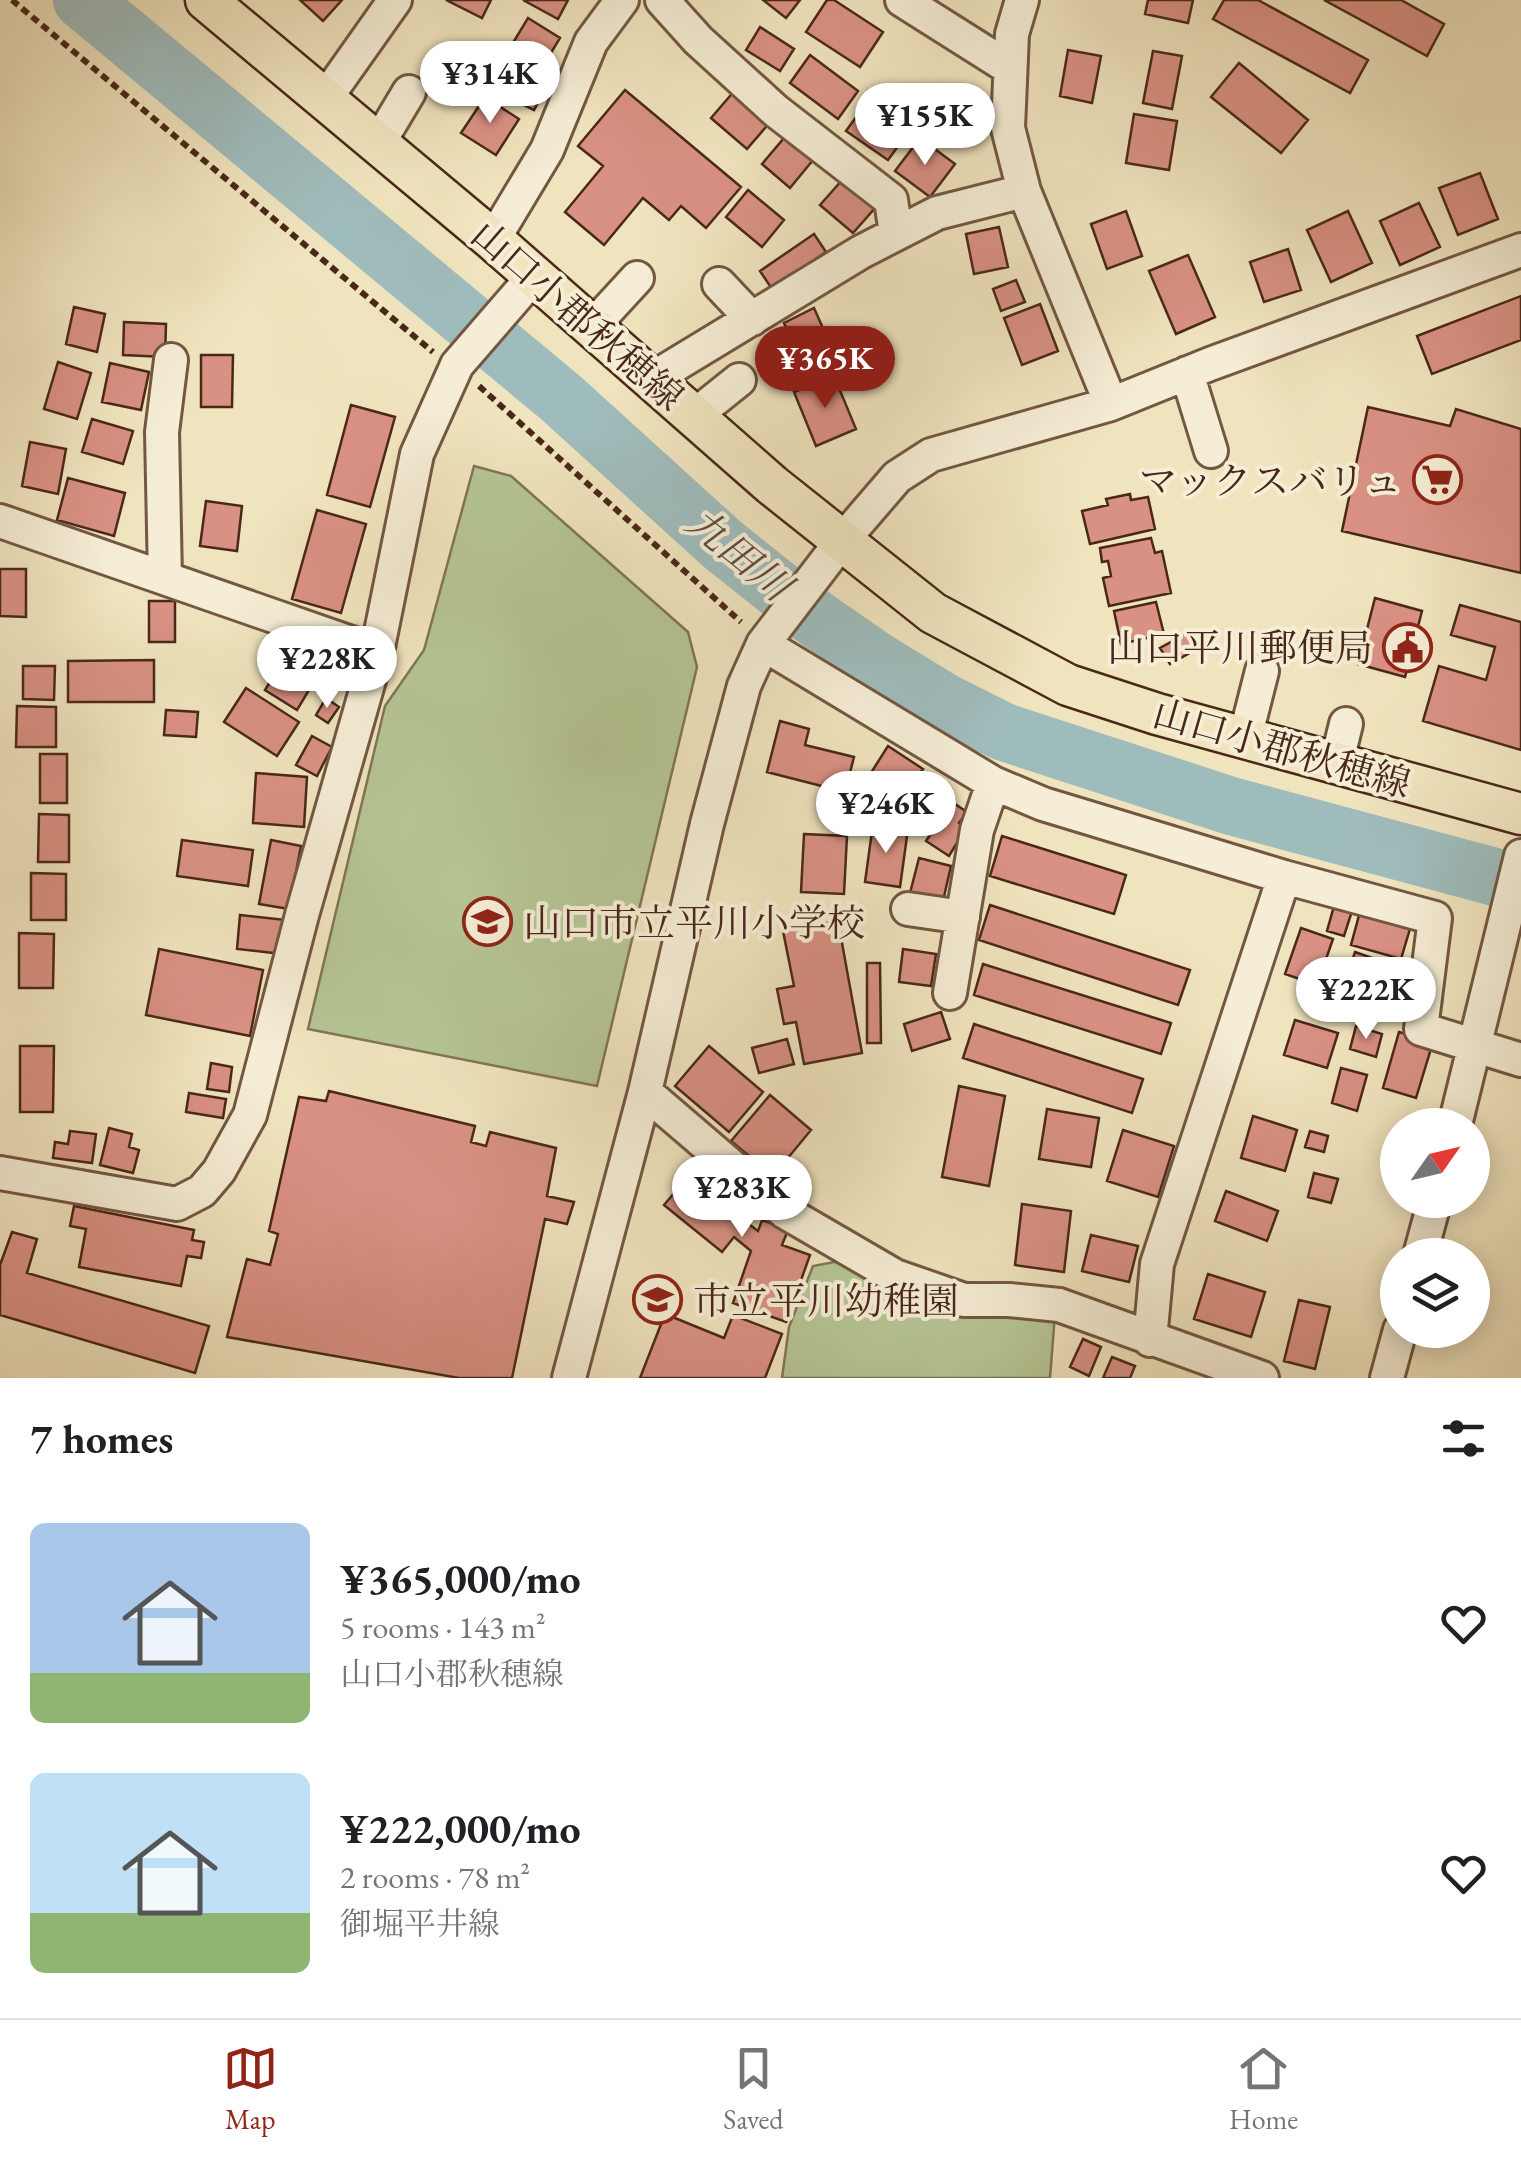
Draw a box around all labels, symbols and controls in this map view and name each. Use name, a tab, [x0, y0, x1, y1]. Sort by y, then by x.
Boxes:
pin: ¥314K	[420, 41, 560, 126]
text: ¥314K	[442, 52, 538, 94]
pin: ¥155K	[855, 83, 995, 168]
text: ¥155K	[877, 94, 973, 136]
street label: 山口小郡秋穂線	[462, 209, 694, 421]
pin: ¥365K	[755, 326, 895, 411]
text: ¥365K	[777, 337, 873, 379]
supermarket icon: マックスバリュ	[1411, 454, 1463, 506]
place label: マックスバリュ	[1139, 456, 1402, 505]
water label: 九田川	[676, 496, 805, 614]
public building icon: 山口平川郵便局	[1382, 621, 1434, 673]
place label: 山口平川郵便局	[1107, 623, 1373, 672]
pin: ¥228K	[257, 626, 397, 711]
text: ¥228K	[279, 637, 375, 679]
street label: 山口小郡秋穂線	[1147, 688, 1417, 808]
pin: ¥246K	[816, 771, 956, 856]
text: ¥246K	[838, 782, 934, 824]
school or university icon: 山口市立平川小学校	[462, 896, 514, 948]
place label: 山口市立平川小学校	[523, 898, 865, 947]
pin: ¥222K	[1296, 957, 1436, 1042]
text: ¥222K	[1318, 968, 1414, 1010]
north arrow	[1380, 1108, 1490, 1218]
map controls	[1380, 1108, 1490, 1348]
pin: ¥283K	[672, 1155, 812, 1240]
text: ¥283K	[694, 1166, 790, 1208]
button: layers	[1380, 1238, 1490, 1348]
school or university icon: 市立平川幼稚園	[632, 1274, 684, 1326]
place label: 市立平川幼稚園	[693, 1276, 959, 1325]
text: 7 homes	[30, 1411, 173, 1466]
icon: filters	[1436, 1411, 1491, 1466]
text: ¥365,000/mo	[340, 1551, 581, 1606]
icon: home	[110, 1563, 230, 1683]
icon: heart	[1436, 1596, 1491, 1651]
text: 5 rooms · 143 m²	[340, 1606, 546, 1648]
text: 山口小郡秋穂線	[340, 1653, 564, 1695]
text: ¥222,000/mo	[340, 1801, 581, 1856]
icon: home	[110, 1813, 230, 1933]
icon: heart	[1436, 1846, 1491, 1901]
text: 2 rooms · 78 m²	[340, 1856, 530, 1898]
text: 御堀平井線	[340, 1903, 500, 1945]
tab: Map	[223, 2041, 278, 2137]
tab: Saved	[723, 2041, 783, 2137]
tab: Home	[1229, 2041, 1298, 2137]

